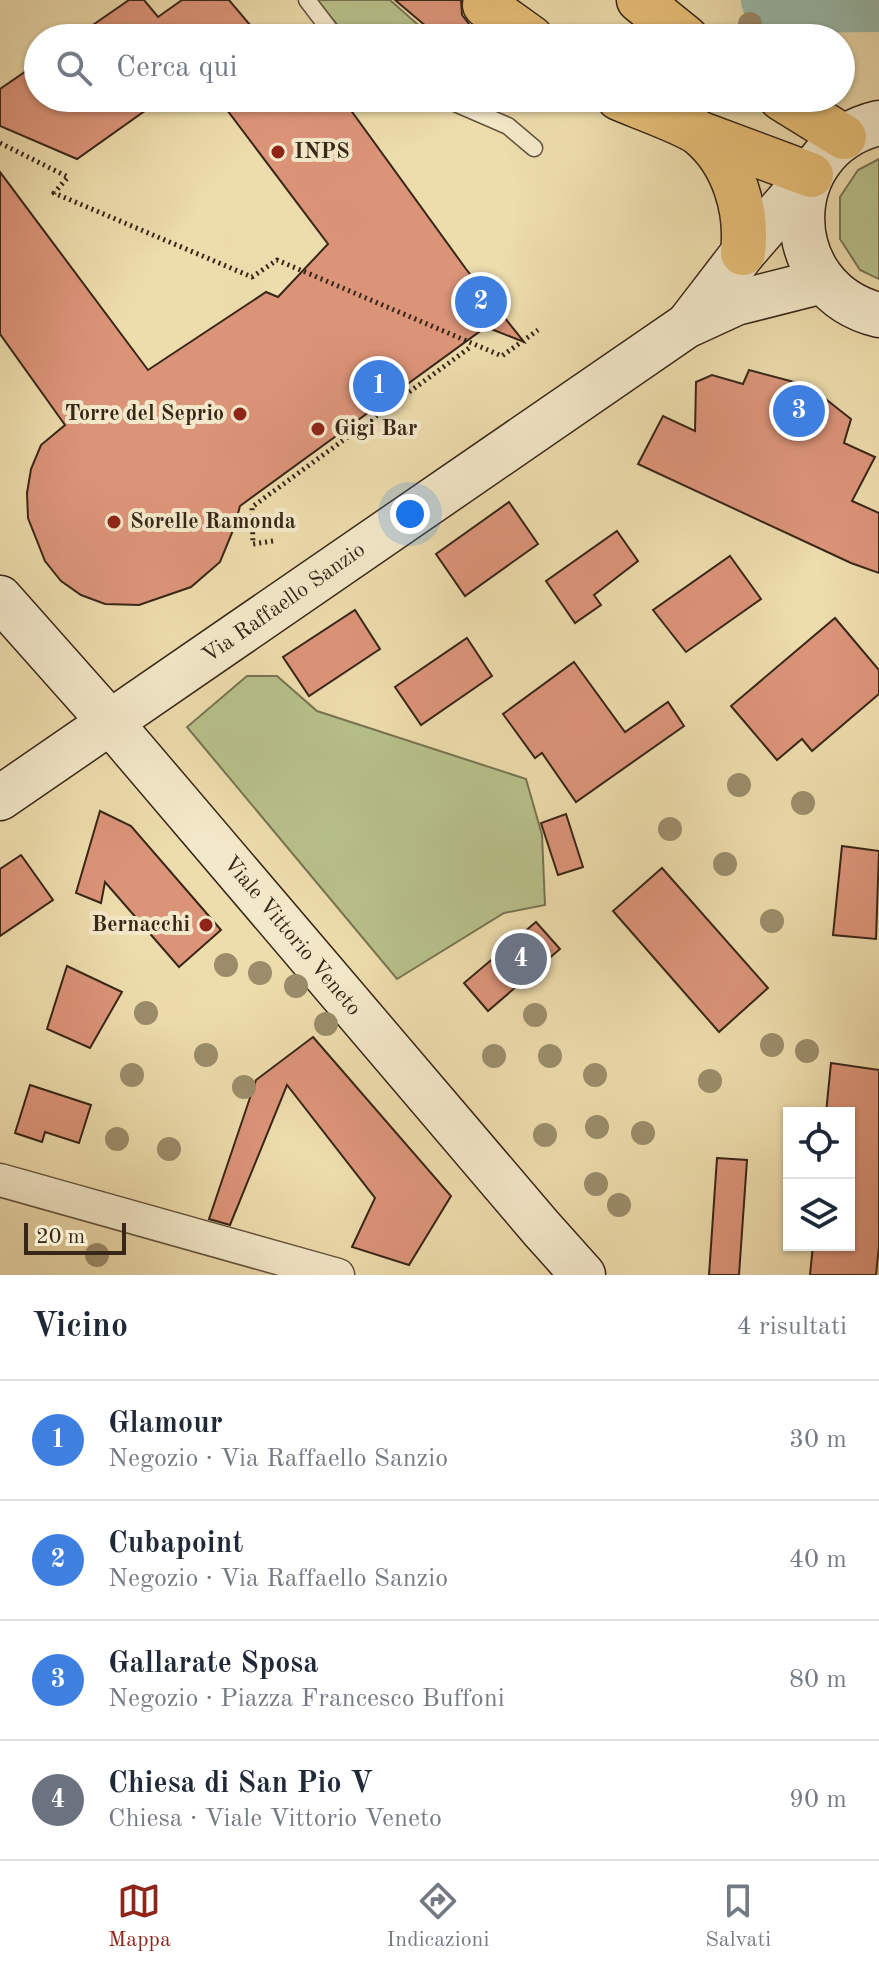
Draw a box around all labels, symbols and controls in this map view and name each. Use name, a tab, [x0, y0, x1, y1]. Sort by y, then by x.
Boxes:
search box	[24, 24, 855, 112]
icon: search	[52, 46, 96, 90]
text: Cerca qui	[116, 53, 238, 83]
place label: INPS	[294, 141, 350, 163]
marker: INPS	[269, 143, 287, 161]
pin: 2	[455, 272, 507, 332]
pin: 1	[353, 356, 405, 416]
pin: 3	[773, 381, 825, 441]
place label: Torre del Seprio	[65, 403, 224, 425]
marker: Torre del Seprio	[231, 405, 249, 423]
place label: Gigi Bar	[334, 418, 418, 440]
marker: Gigi Bar	[309, 420, 327, 438]
your location	[390, 494, 430, 534]
place label: Sorelle Ramonda	[130, 511, 296, 533]
marker: Sorelle Ramonda	[105, 513, 123, 531]
street label: Via Raffaello Sanzio	[199, 539, 369, 667]
street label: Viale Vittorio Veneto	[219, 852, 365, 1020]
place label: Bernacchi	[92, 914, 190, 936]
marker: Bernacchi	[197, 916, 215, 934]
pin: 4	[495, 929, 547, 989]
map controls	[783, 1107, 855, 1251]
button: locate	[783, 1107, 855, 1179]
button: layers	[783, 1179, 855, 1251]
scale bar	[24, 1219, 126, 1255]
text: 20 m	[36, 1226, 85, 1248]
text: Vicino	[32, 1310, 128, 1344]
text: 4 risultati	[737, 1314, 847, 1340]
text: Glamour	[108, 1409, 223, 1439]
text: 1	[50, 1427, 66, 1453]
text: 30 m	[789, 1427, 847, 1453]
text: Negozio · Via Raffaello Sanzio	[108, 1446, 448, 1472]
text: Cubapoint	[108, 1529, 243, 1559]
text: 2	[50, 1547, 66, 1573]
text: 40 m	[789, 1547, 847, 1573]
text: Negozio · Via Raffaello Sanzio	[108, 1566, 448, 1592]
text: Gallarate Sposa	[108, 1649, 318, 1679]
text: 3	[50, 1667, 66, 1693]
text: 80 m	[789, 1667, 847, 1693]
text: Negozio · Piazza Francesco Buffoni	[108, 1686, 505, 1712]
text: Chiesa di San Pio V	[108, 1769, 373, 1799]
text: 4	[50, 1787, 66, 1813]
text: 90 m	[789, 1787, 847, 1813]
text: Chiesa · Viale Vittorio Veneto	[108, 1806, 442, 1832]
tab: Mappa	[108, 1879, 171, 1954]
tab: Indicazioni	[387, 1879, 489, 1954]
tab: Salvati	[705, 1879, 771, 1954]

